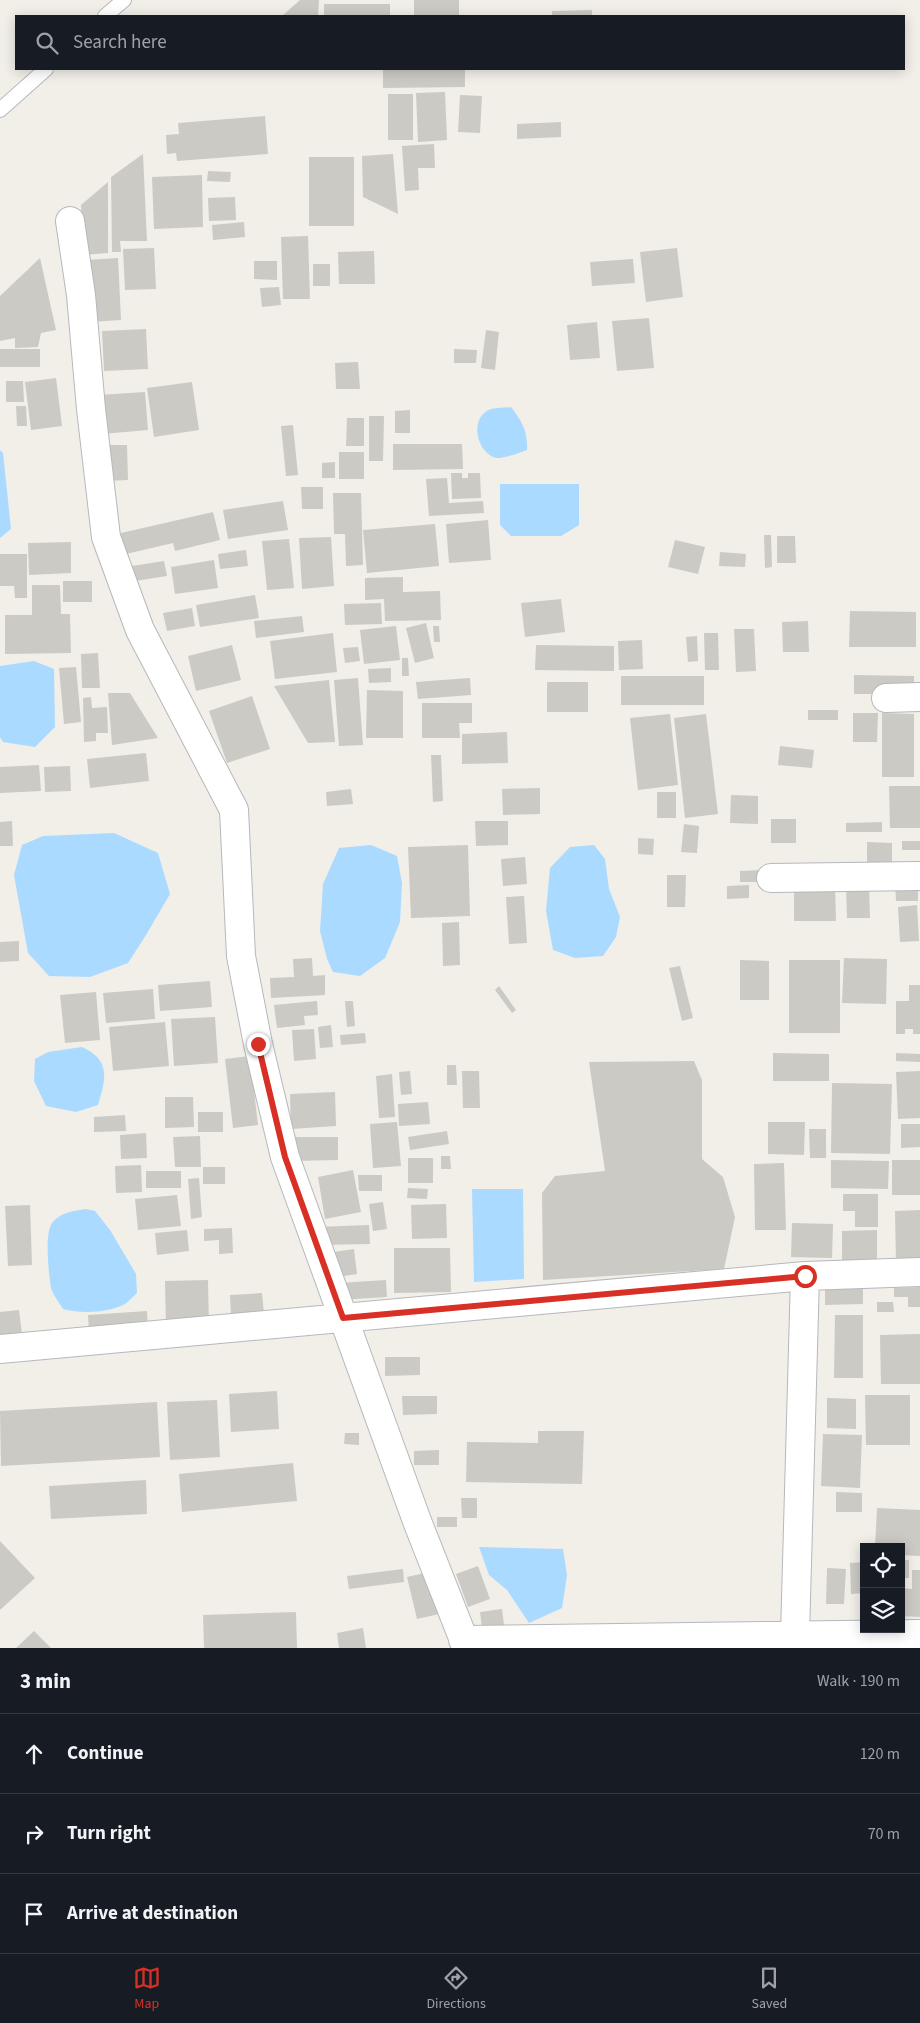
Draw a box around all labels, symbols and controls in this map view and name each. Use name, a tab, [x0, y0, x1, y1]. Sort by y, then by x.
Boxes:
search box	[15, 15, 905, 70]
icon: search	[33, 29, 61, 57]
text: Search here	[73, 29, 167, 56]
route end	[247, 1033, 270, 1056]
route start	[794, 1265, 817, 1288]
map controls	[860, 1543, 905, 1633]
button: locate	[860, 1543, 905, 1588]
button: layers	[860, 1588, 905, 1633]
text: 3 min	[20, 1666, 71, 1696]
text: Walk · 190 m	[817, 1670, 900, 1692]
icon: ahead	[20, 1740, 48, 1768]
text: Continue	[67, 1740, 144, 1767]
text: 120 m	[860, 1743, 900, 1765]
icon: right	[20, 1820, 48, 1848]
text: Turn right	[67, 1820, 151, 1847]
text: 70 m	[868, 1823, 900, 1845]
icon: arrive	[20, 1900, 48, 1928]
text: Arrive at destination	[67, 1900, 238, 1927]
tab: Map	[133, 1964, 161, 2014]
tab: Directions	[427, 1964, 486, 2014]
tab: Saved	[751, 1964, 787, 2014]

